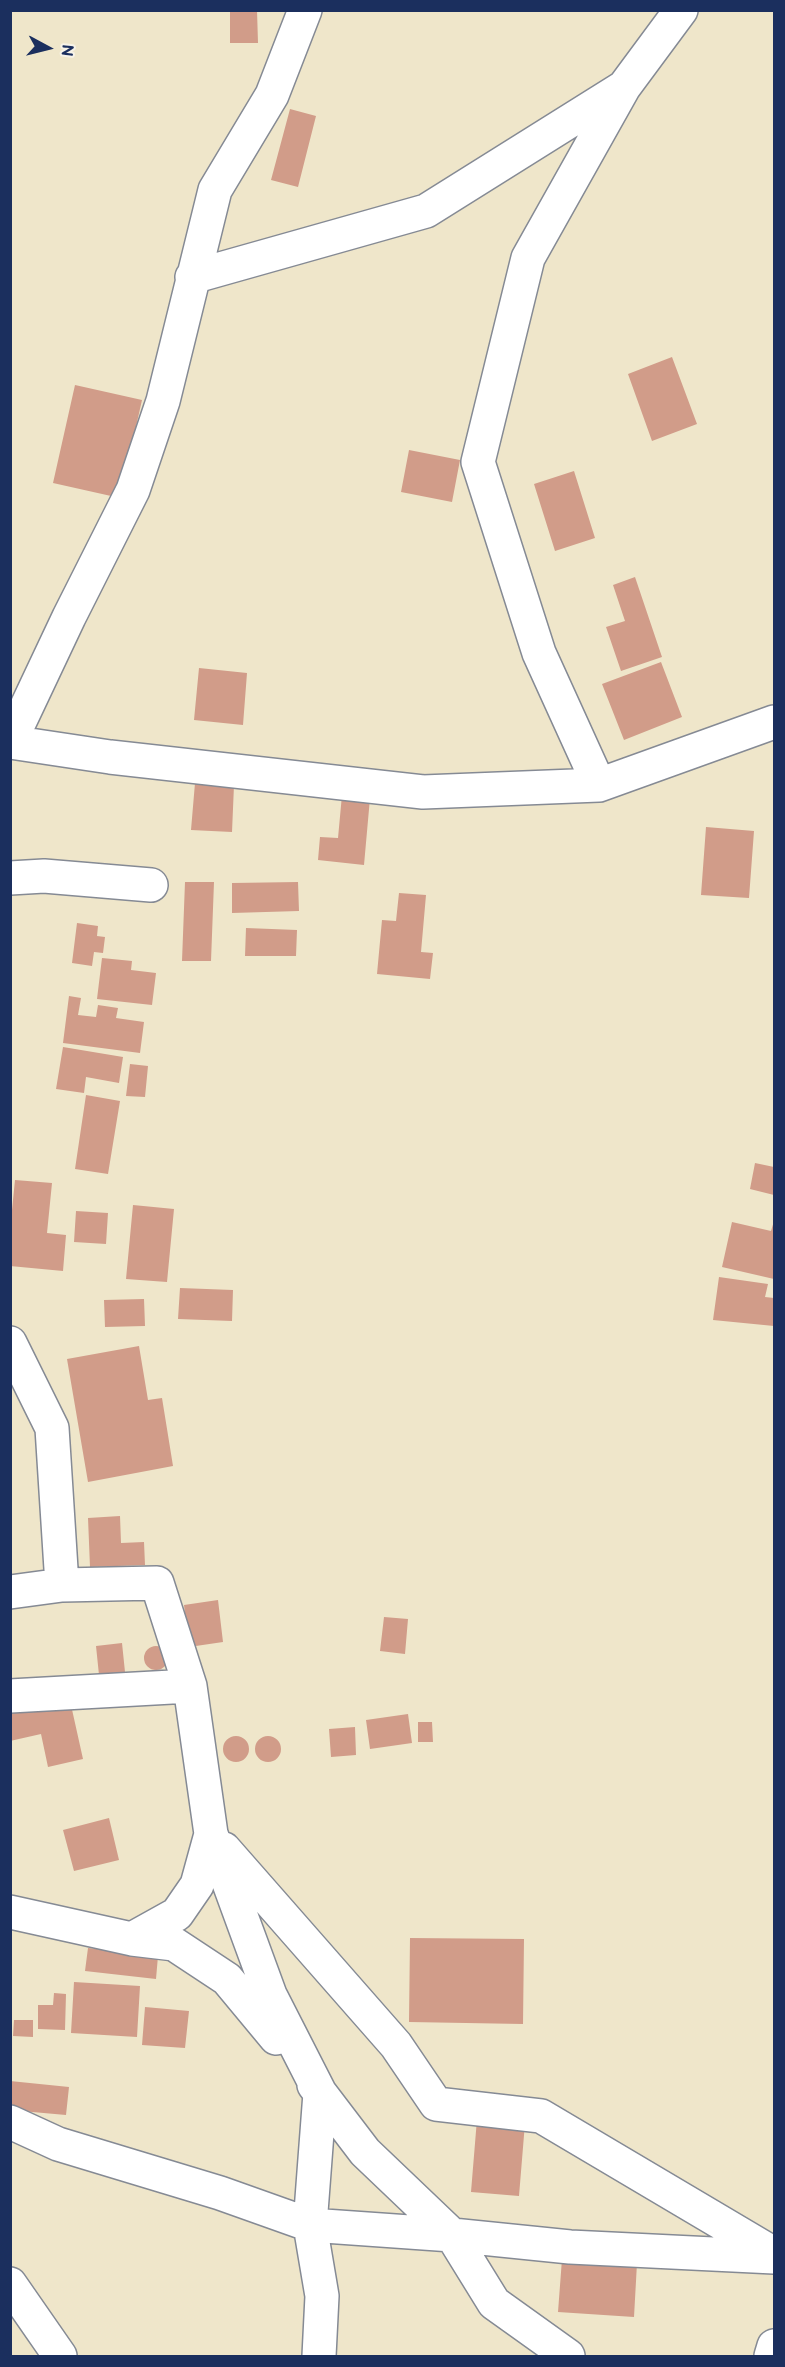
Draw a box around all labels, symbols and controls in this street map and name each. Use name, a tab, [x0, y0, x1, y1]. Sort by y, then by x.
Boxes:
north arrow	[18, 18, 78, 78]
text: N	[56, 43, 77, 57]

